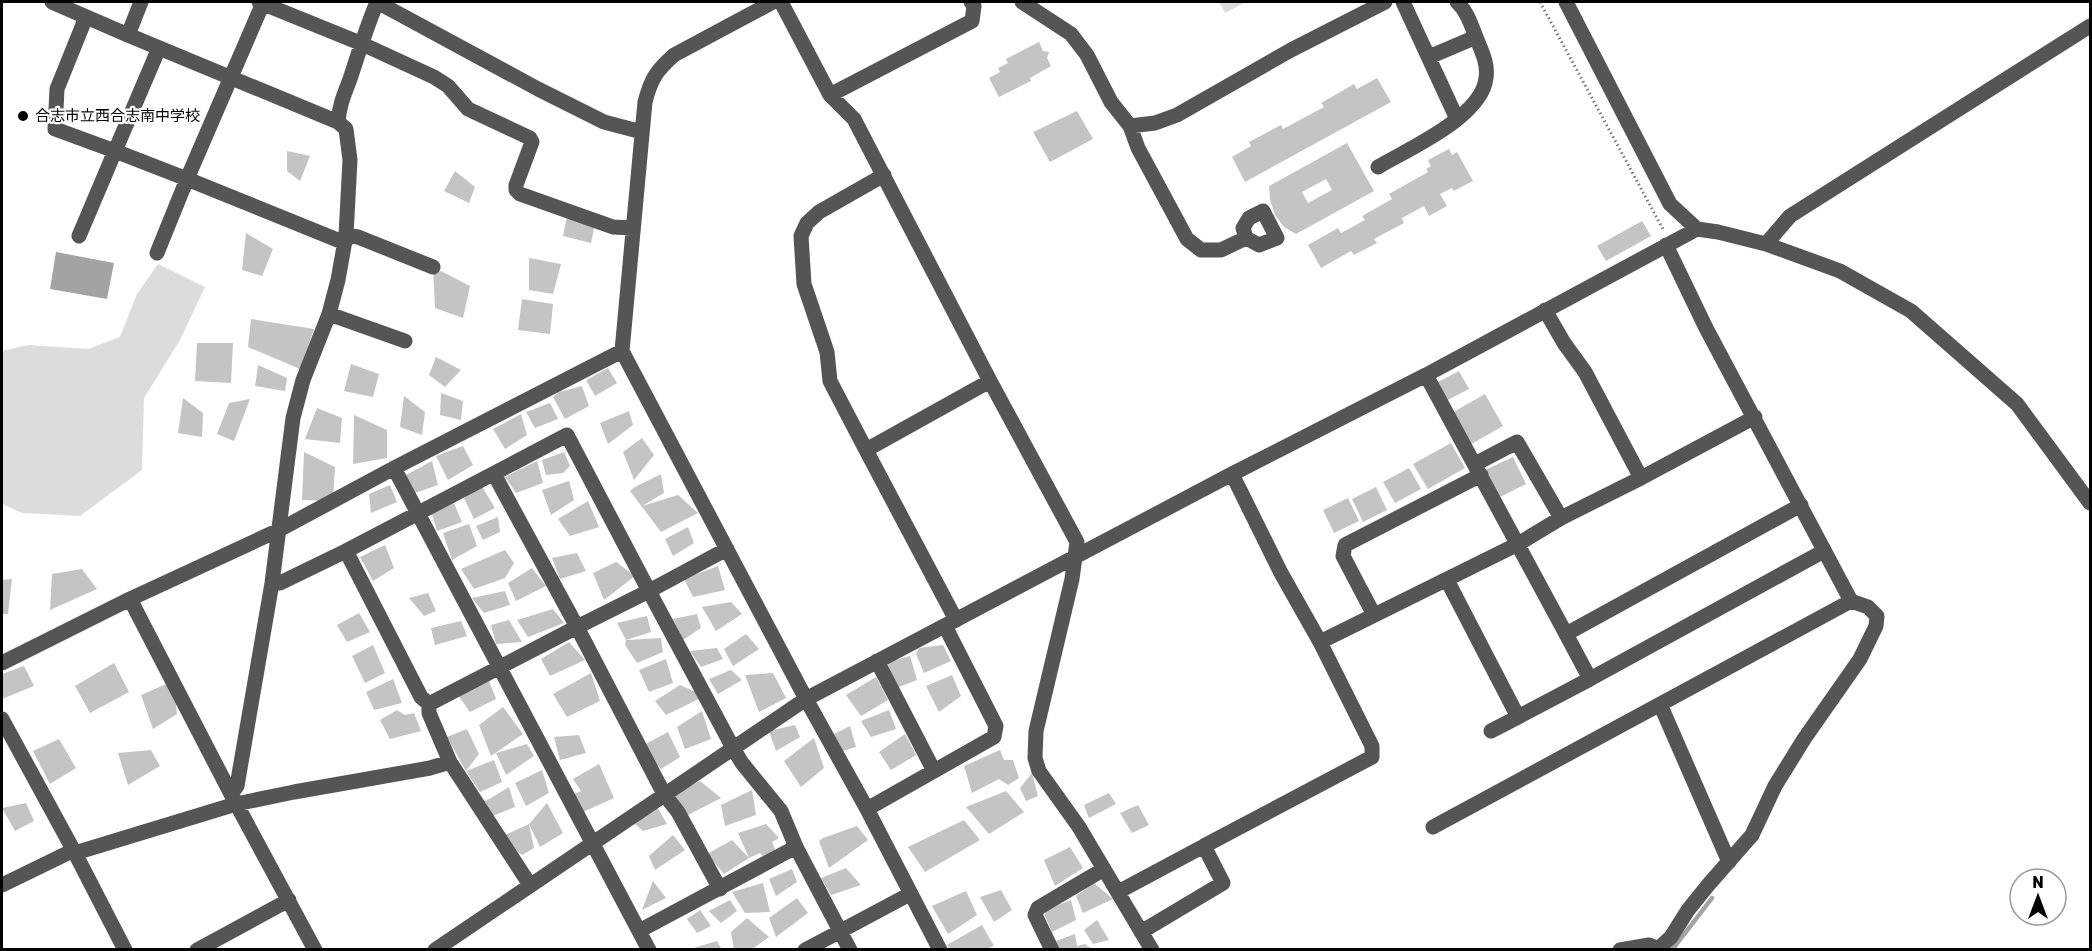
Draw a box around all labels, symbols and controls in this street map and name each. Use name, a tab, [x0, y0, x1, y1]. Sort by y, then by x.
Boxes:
place label: 合志市立西合志南中学校	[35, 107, 200, 125]
marker: 合志市立西合志南中学校	[16, 109, 30, 123]
north arrow	[2008, 867, 2068, 927]
text: N	[2032, 873, 2044, 892]

